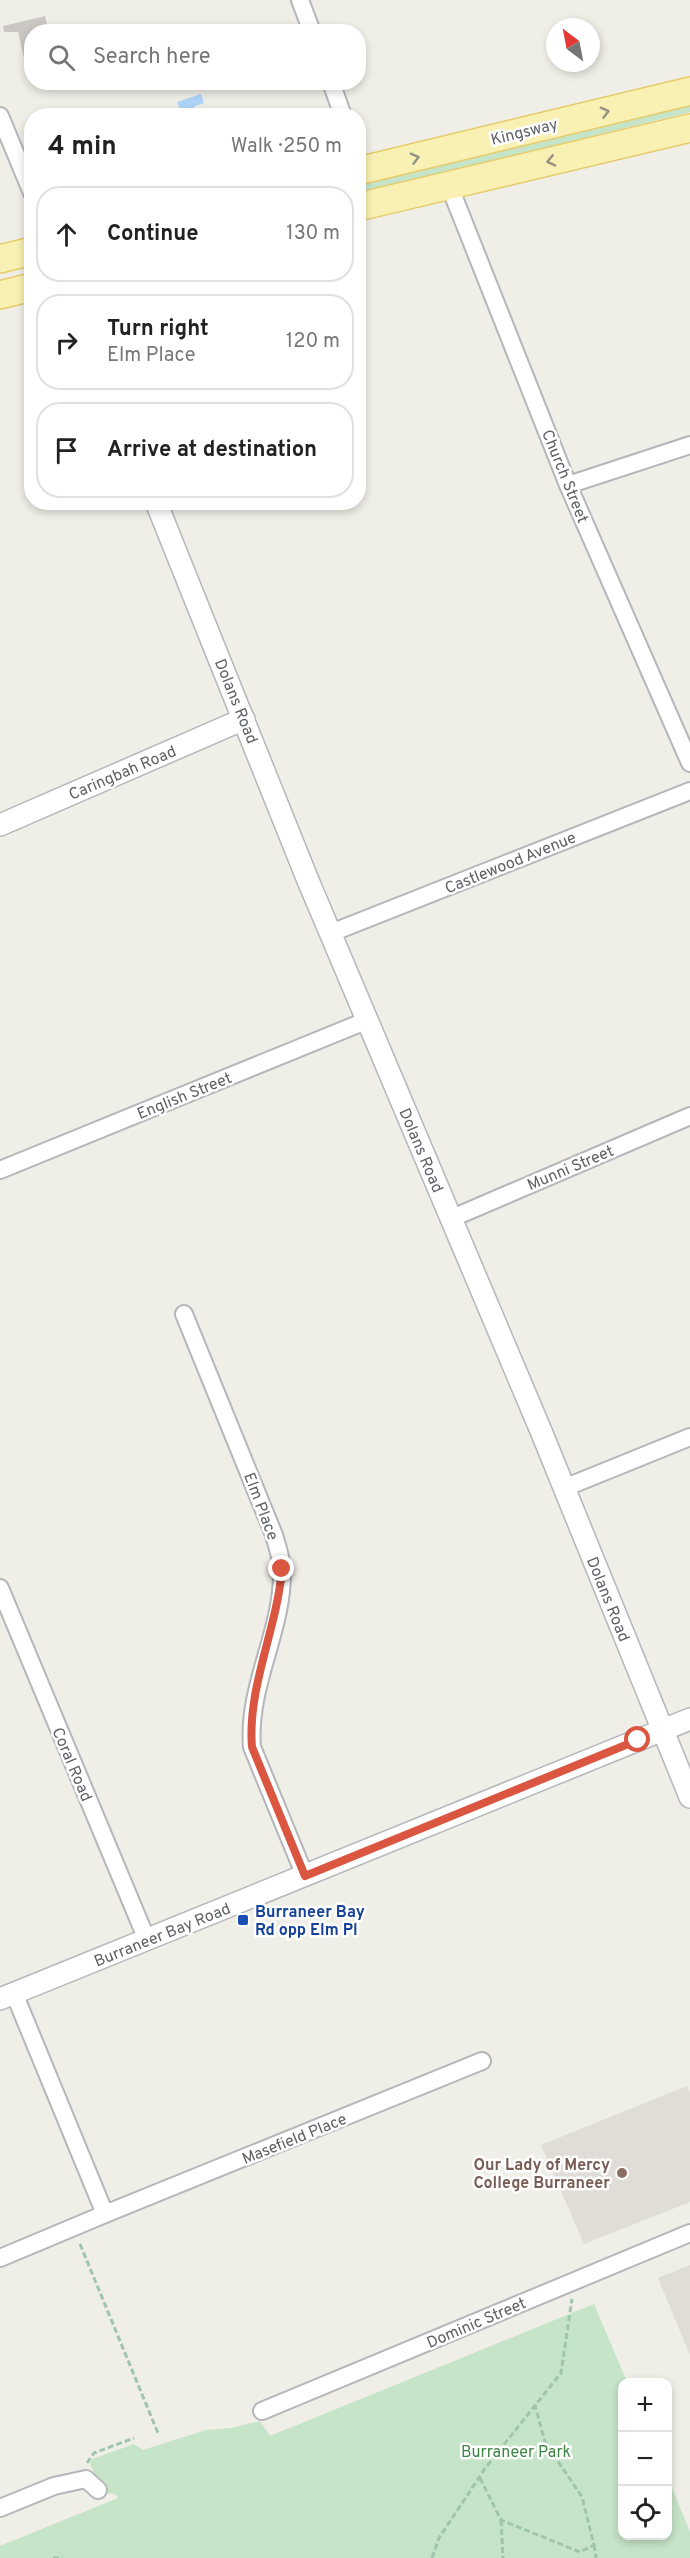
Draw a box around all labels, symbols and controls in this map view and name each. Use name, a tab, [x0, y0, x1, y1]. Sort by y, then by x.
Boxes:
north arrow	[546, 18, 600, 72]
search box	[24, 24, 366, 90]
icon: search	[45, 41, 78, 74]
text: Search here	[93, 44, 211, 71]
one-way arrow	[600, 106, 610, 119]
street label: Kingsway	[489, 115, 560, 151]
text: 4 min	[48, 131, 117, 164]
text: Walk · 250 m	[231, 134, 342, 160]
one-way arrow	[410, 152, 420, 165]
one-way arrow	[547, 153, 557, 166]
icon: ahead	[50, 218, 83, 251]
text: Continue	[107, 221, 198, 248]
text: 130 m	[286, 221, 340, 247]
text: Turn right	[107, 316, 209, 343]
icon: right	[50, 326, 83, 359]
text: 120 m	[286, 329, 340, 355]
text: Elm Place	[107, 343, 195, 369]
street label: Church Street	[536, 427, 592, 526]
icon: arrive	[50, 434, 83, 467]
text: Arrive at destination	[107, 437, 317, 464]
street label: Dolans Road	[209, 656, 261, 747]
street label: Caringbah Road	[66, 742, 180, 805]
street label: Castlewood Avenue	[442, 828, 579, 899]
street label: English Street	[134, 1069, 235, 1125]
street label: Dolans Road	[393, 1106, 447, 1196]
street label: Munni Street	[524, 1142, 617, 1196]
street label: Elm Place	[238, 1470, 282, 1543]
street label: Dolans Road	[581, 1554, 633, 1645]
route end	[268, 1555, 294, 1581]
street label: Coral Road	[47, 1725, 96, 1805]
route start	[624, 1726, 650, 1752]
street label: Burraneer Bay Road	[92, 1899, 234, 1972]
place label: Burraneer Bay Rd opp Elm Pl	[255, 1903, 365, 1941]
marker: Burraneer Bay Rd opp Elm Pl	[236, 1913, 250, 1927]
street label: Masefield Place	[240, 2110, 350, 2170]
place label: Our Lady of Mercy College Burraneer	[473, 2156, 610, 2194]
marker: Our Lady of Mercy College Burraneer	[615, 2166, 629, 2180]
street label: Dominic Street	[424, 2294, 530, 2354]
map controls	[618, 2378, 672, 2540]
button: +	[618, 2378, 672, 2432]
button: −	[618, 2432, 672, 2486]
park label: Burraneer Park	[461, 2443, 571, 2463]
button: locate	[618, 2486, 672, 2540]

